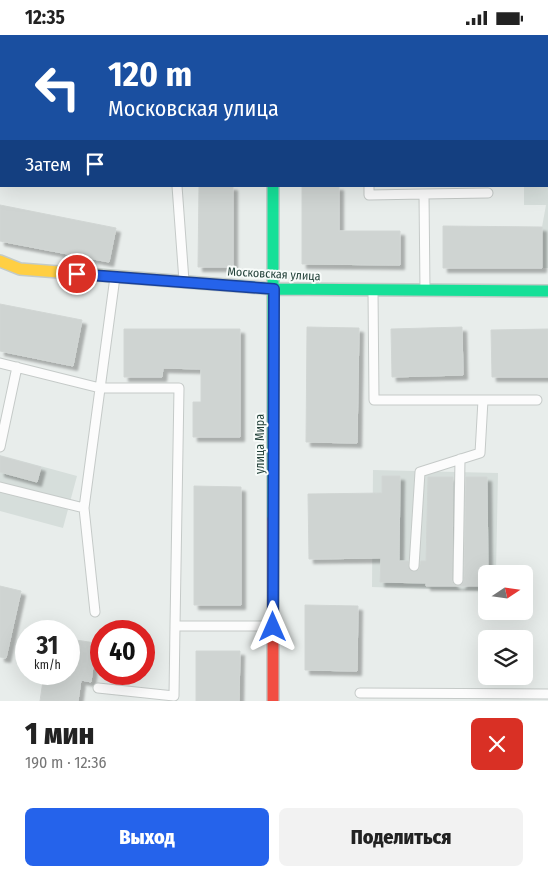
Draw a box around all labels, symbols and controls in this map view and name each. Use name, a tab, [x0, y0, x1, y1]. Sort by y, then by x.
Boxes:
text: 12:35	[25, 6, 65, 29]
text: 120 m	[108, 53, 192, 95]
icon: left	[25, 55, 90, 120]
text: Московская улица	[108, 95, 279, 122]
icon: arrive	[81, 150, 109, 178]
text: Затем	[25, 153, 71, 176]
pin	[56, 253, 98, 295]
icon: arrive	[63, 260, 91, 288]
street label: Московская улица	[227, 265, 321, 283]
street label: улица Мира	[253, 414, 267, 474]
north arrow	[478, 565, 532, 620]
map controls	[478, 565, 533, 685]
position arrow	[246, 600, 298, 652]
speed limit sign: 40	[90, 620, 155, 685]
button: layers	[478, 630, 533, 685]
text: 31	[37, 631, 58, 661]
text: km/h	[34, 658, 61, 672]
text: 1 мин	[25, 716, 94, 752]
button: close	[471, 718, 523, 770]
text: 190 m · 12:36	[25, 753, 106, 772]
button: Выход	[25, 808, 269, 866]
button: Поделиться	[279, 808, 523, 866]

